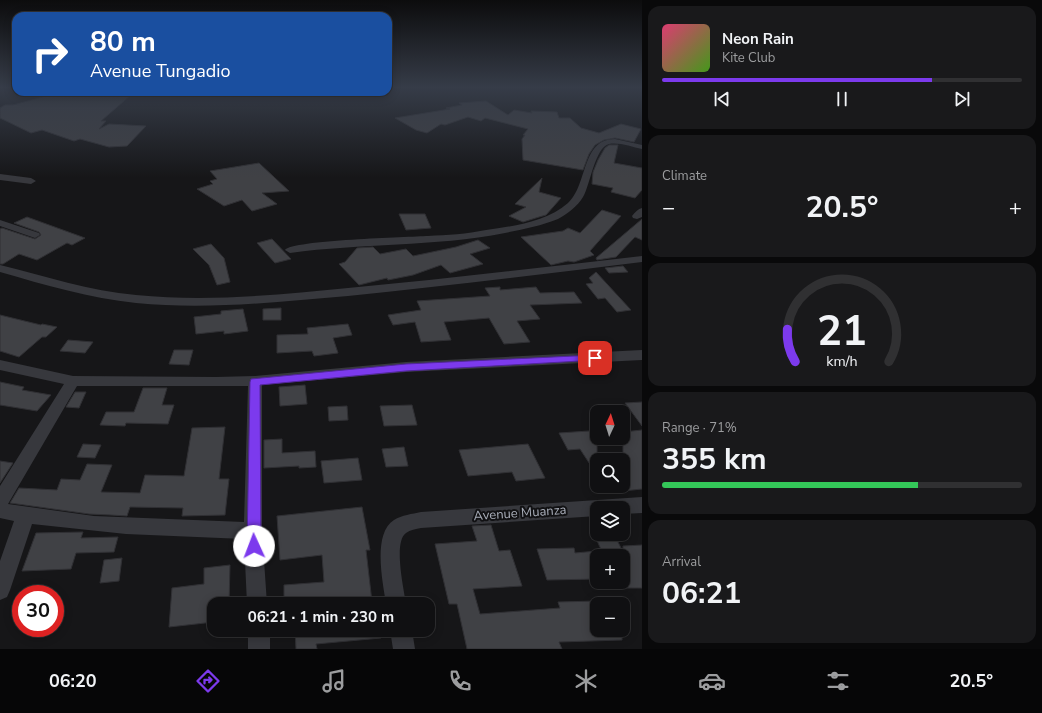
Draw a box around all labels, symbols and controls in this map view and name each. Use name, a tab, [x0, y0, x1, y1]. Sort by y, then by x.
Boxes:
text: 80 m	[90, 23, 156, 61]
icon: right	[24, 28, 76, 80]
text: Neon Rain	[722, 29, 794, 49]
text: Kite Club	[722, 49, 775, 67]
text: Avenue Tungadio	[90, 59, 231, 83]
icon: previous	[711, 88, 733, 110]
icon: pause	[831, 88, 853, 110]
icon: next	[951, 88, 973, 110]
text: Climate	[662, 167, 707, 185]
text: 20.5°	[806, 187, 878, 228]
text: −	[662, 193, 675, 223]
text: +	[1009, 193, 1022, 223]
text: 21	[817, 303, 867, 360]
pin	[578, 341, 612, 375]
icon: arrive	[584, 347, 606, 369]
text: km/h	[826, 352, 858, 371]
north arrow	[590, 405, 630, 445]
map controls	[590, 405, 630, 637]
text: Range · 71%	[662, 419, 737, 437]
text: 355 km	[662, 439, 767, 480]
button: search	[590, 453, 630, 493]
street label: Avenue Muanza	[473, 501, 567, 525]
button: layers	[590, 501, 630, 541]
position arrow	[233, 525, 275, 567]
button: +	[590, 549, 630, 589]
text: Arrival	[662, 553, 701, 571]
text: 06:21	[662, 573, 741, 614]
speed limit sign: 30	[12, 585, 64, 637]
button: −	[590, 597, 630, 637]
text: 06:21 · 1 min · 230 m	[248, 607, 394, 627]
icon: directions	[194, 667, 222, 695]
icon: music	[320, 667, 348, 695]
icon: phone	[446, 667, 474, 695]
icon: climate	[572, 667, 600, 695]
icon: car	[698, 667, 726, 695]
icon: filters	[824, 667, 852, 695]
text: 06:20	[49, 669, 97, 693]
text: 20.5°	[949, 669, 993, 693]

